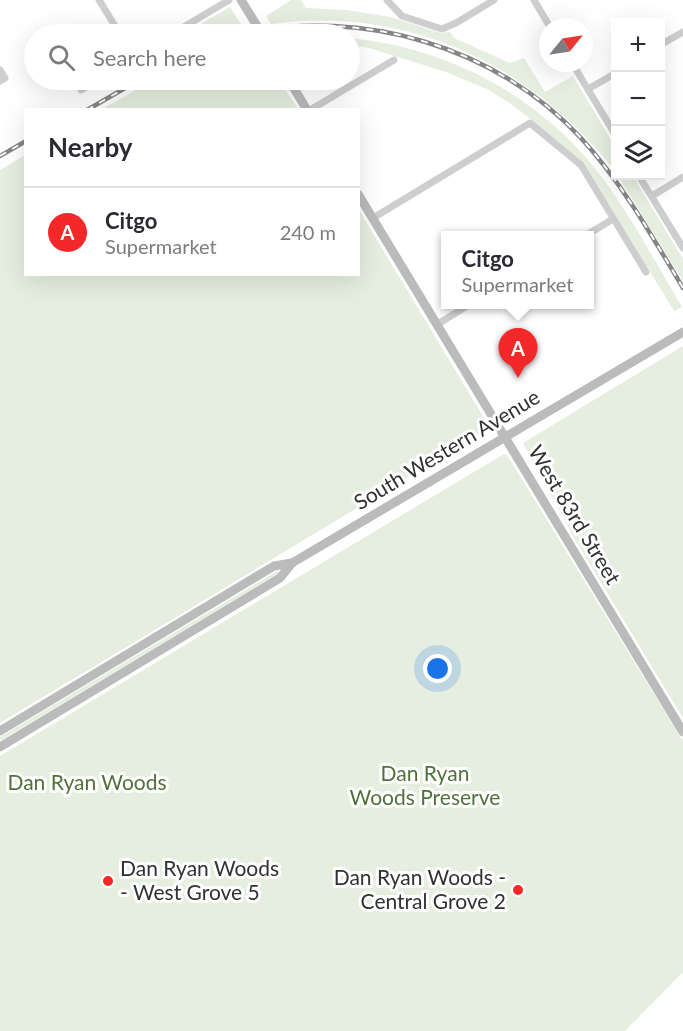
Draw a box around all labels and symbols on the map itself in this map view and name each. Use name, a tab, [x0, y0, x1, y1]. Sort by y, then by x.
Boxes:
north arrow	[539, 18, 593, 72]
pin: A	[498, 328, 538, 378]
street label: South Western Avenue	[349, 383, 544, 514]
street label: West 83rd Street	[524, 440, 627, 589]
your location	[423, 654, 452, 683]
park label: Dan Ryan Woods Preserve	[350, 760, 500, 809]
park label: Dan Ryan Woods	[7, 769, 167, 794]
place label: Dan Ryan Woods - West Grove 5	[120, 855, 279, 904]
place label: Dan Ryan Woods - Central Grove 2	[334, 864, 506, 913]
marker: Dan Ryan Woods - West Grove 5	[101, 874, 115, 888]
marker: Dan Ryan Woods - Central Grove 2	[511, 883, 525, 897]

